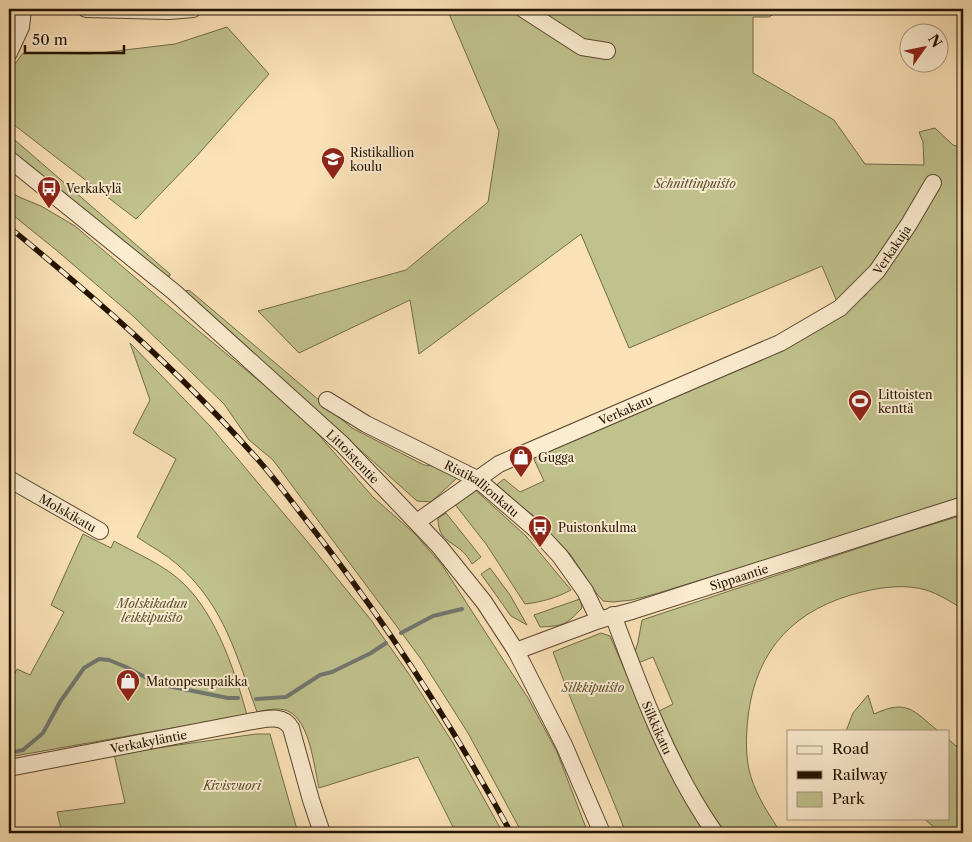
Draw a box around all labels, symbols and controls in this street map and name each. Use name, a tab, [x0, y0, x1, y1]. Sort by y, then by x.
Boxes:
scale bar	[25, 22, 124, 54]
north arrow	[900, 22, 950, 72]
text: 50 m	[32, 30, 68, 49]
text: N	[924, 31, 946, 51]
place label: Ristikallion koulu	[350, 145, 415, 174]
school or university icon: Ristikallion koulu	[320, 146, 346, 180]
bus stop icon: Verkakylä	[36, 175, 62, 209]
park label: Schnittinpuisto	[653, 176, 736, 191]
place label: Verkakylä	[65, 181, 122, 196]
street label: Verkakuja	[869, 222, 914, 278]
place label: Littoisten kenttä	[878, 387, 933, 416]
sports icon: Littoisten kenttä	[847, 388, 873, 422]
street label: Verkakatu	[595, 391, 655, 428]
street label: Littoistentie	[324, 426, 383, 486]
shop icon: Gugga	[508, 444, 534, 478]
place label: Gugga	[538, 450, 575, 465]
street label: Ristikallionkatu	[442, 457, 523, 520]
street label: Molskikatu	[37, 491, 100, 535]
bus stop icon: Puistonkulma	[527, 514, 553, 548]
place label: Puistonkulma	[558, 520, 637, 535]
street label: Sippaantie	[708, 560, 770, 593]
park label: Molskikadun leikkipuisto	[115, 596, 187, 625]
shop icon: Matonpesupaikka	[115, 668, 141, 702]
place label: Matonpesupaikka	[146, 674, 248, 689]
park label: Silkkipuisto	[561, 680, 625, 695]
street label: Silkkikatu	[639, 699, 676, 757]
street label: Verkakyläntie	[108, 726, 188, 756]
legend	[787, 730, 950, 820]
text: Road	[832, 739, 869, 758]
text: Railway	[832, 765, 888, 784]
park label: Kivisvuori	[202, 778, 262, 793]
text: Park	[832, 789, 866, 808]

